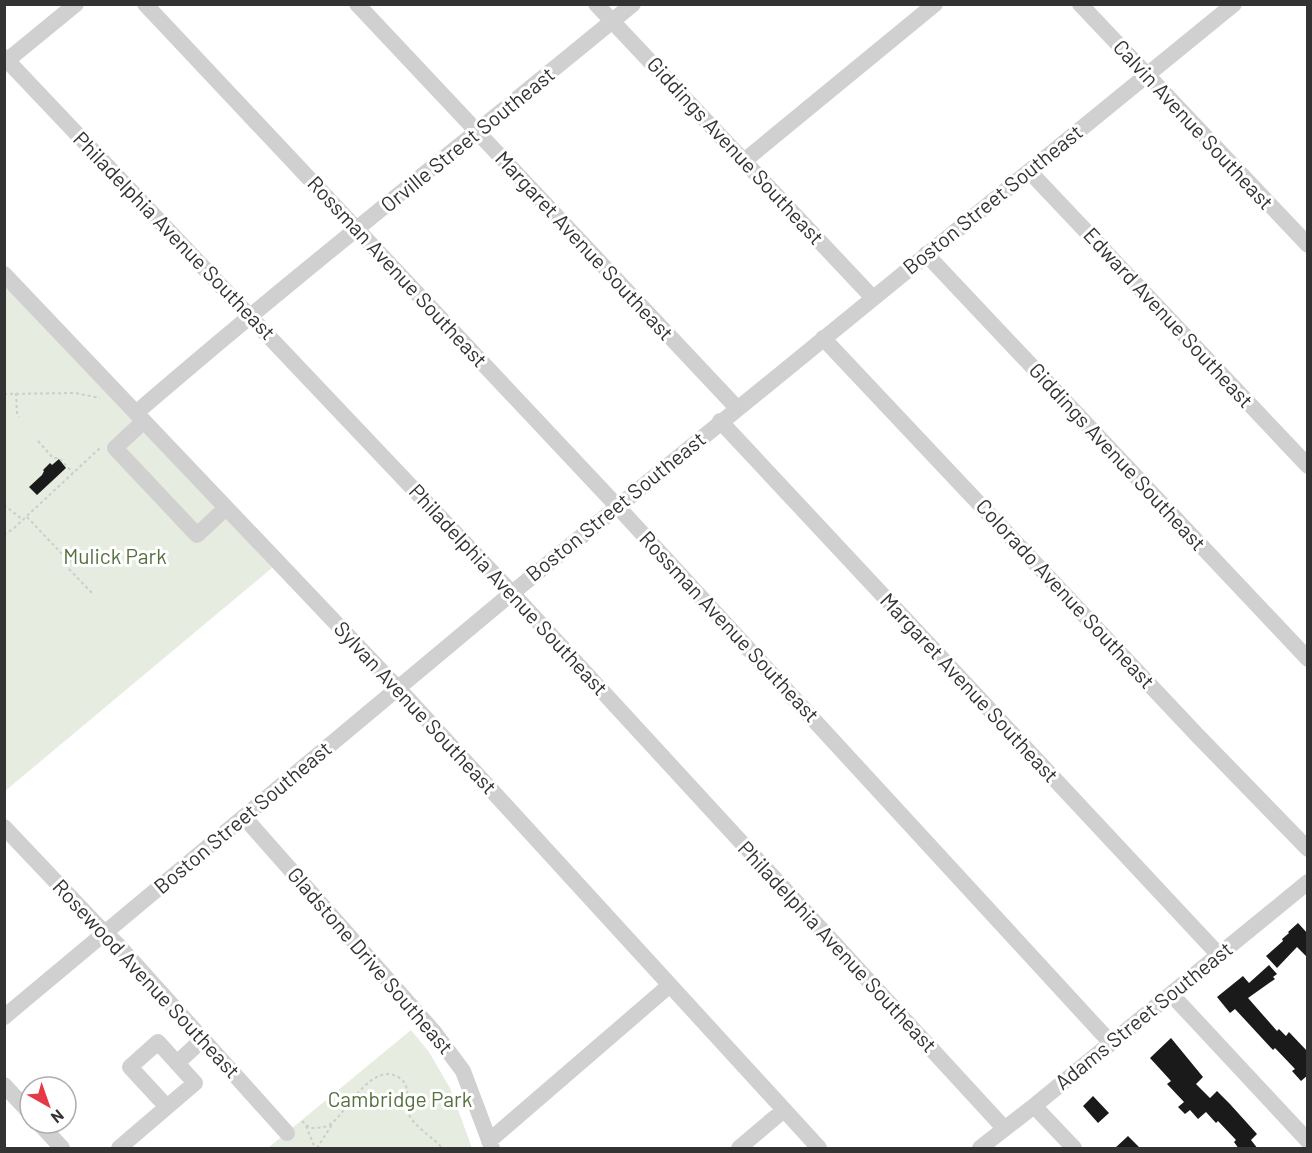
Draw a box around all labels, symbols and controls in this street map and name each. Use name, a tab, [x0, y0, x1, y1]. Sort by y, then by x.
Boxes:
street label: Calvin Avenue Southeast	[1109, 34, 1279, 214]
street label: Giddings Avenue Southeast	[643, 51, 830, 249]
street label: Orville Street Southeast	[375, 61, 559, 217]
street label: Boston Street Southeast	[897, 119, 1087, 279]
street label: Philadelphia Avenue Southeast	[69, 126, 281, 344]
street label: Margaret Avenue Southeast	[491, 145, 679, 345]
street label: Rossman Avenue Southeast	[303, 170, 493, 372]
street label: Edward Avenue Southeast	[1079, 222, 1259, 412]
street label: Giddings Avenue Southeast	[1025, 357, 1212, 555]
street label: Boston Street Southeast	[520, 426, 710, 586]
street label: Philadelphia Avenue Southeast	[405, 478, 614, 700]
street label: Colorado Avenue Southeast	[972, 493, 1161, 693]
street label: Rossman Avenue Southeast	[635, 525, 825, 727]
park label: Mulick Park	[63, 543, 167, 568]
street label: Margaret Avenue Southeast	[876, 587, 1064, 787]
street label: Sylvan Avenue Southeast	[330, 615, 503, 799]
street label: Boston Street Southeast	[148, 735, 336, 898]
street label: Philadelphia Avenue Southeast	[734, 835, 943, 1057]
street label: Gladstone Drive Southeast	[283, 861, 459, 1059]
street label: Rosewood Avenue Southeast	[48, 873, 246, 1083]
street label: Adams Street Southeast	[1049, 936, 1237, 1094]
north arrow	[18, 1075, 78, 1135]
park label: Cambridge Park	[328, 1086, 472, 1111]
text: N	[48, 1106, 68, 1128]

